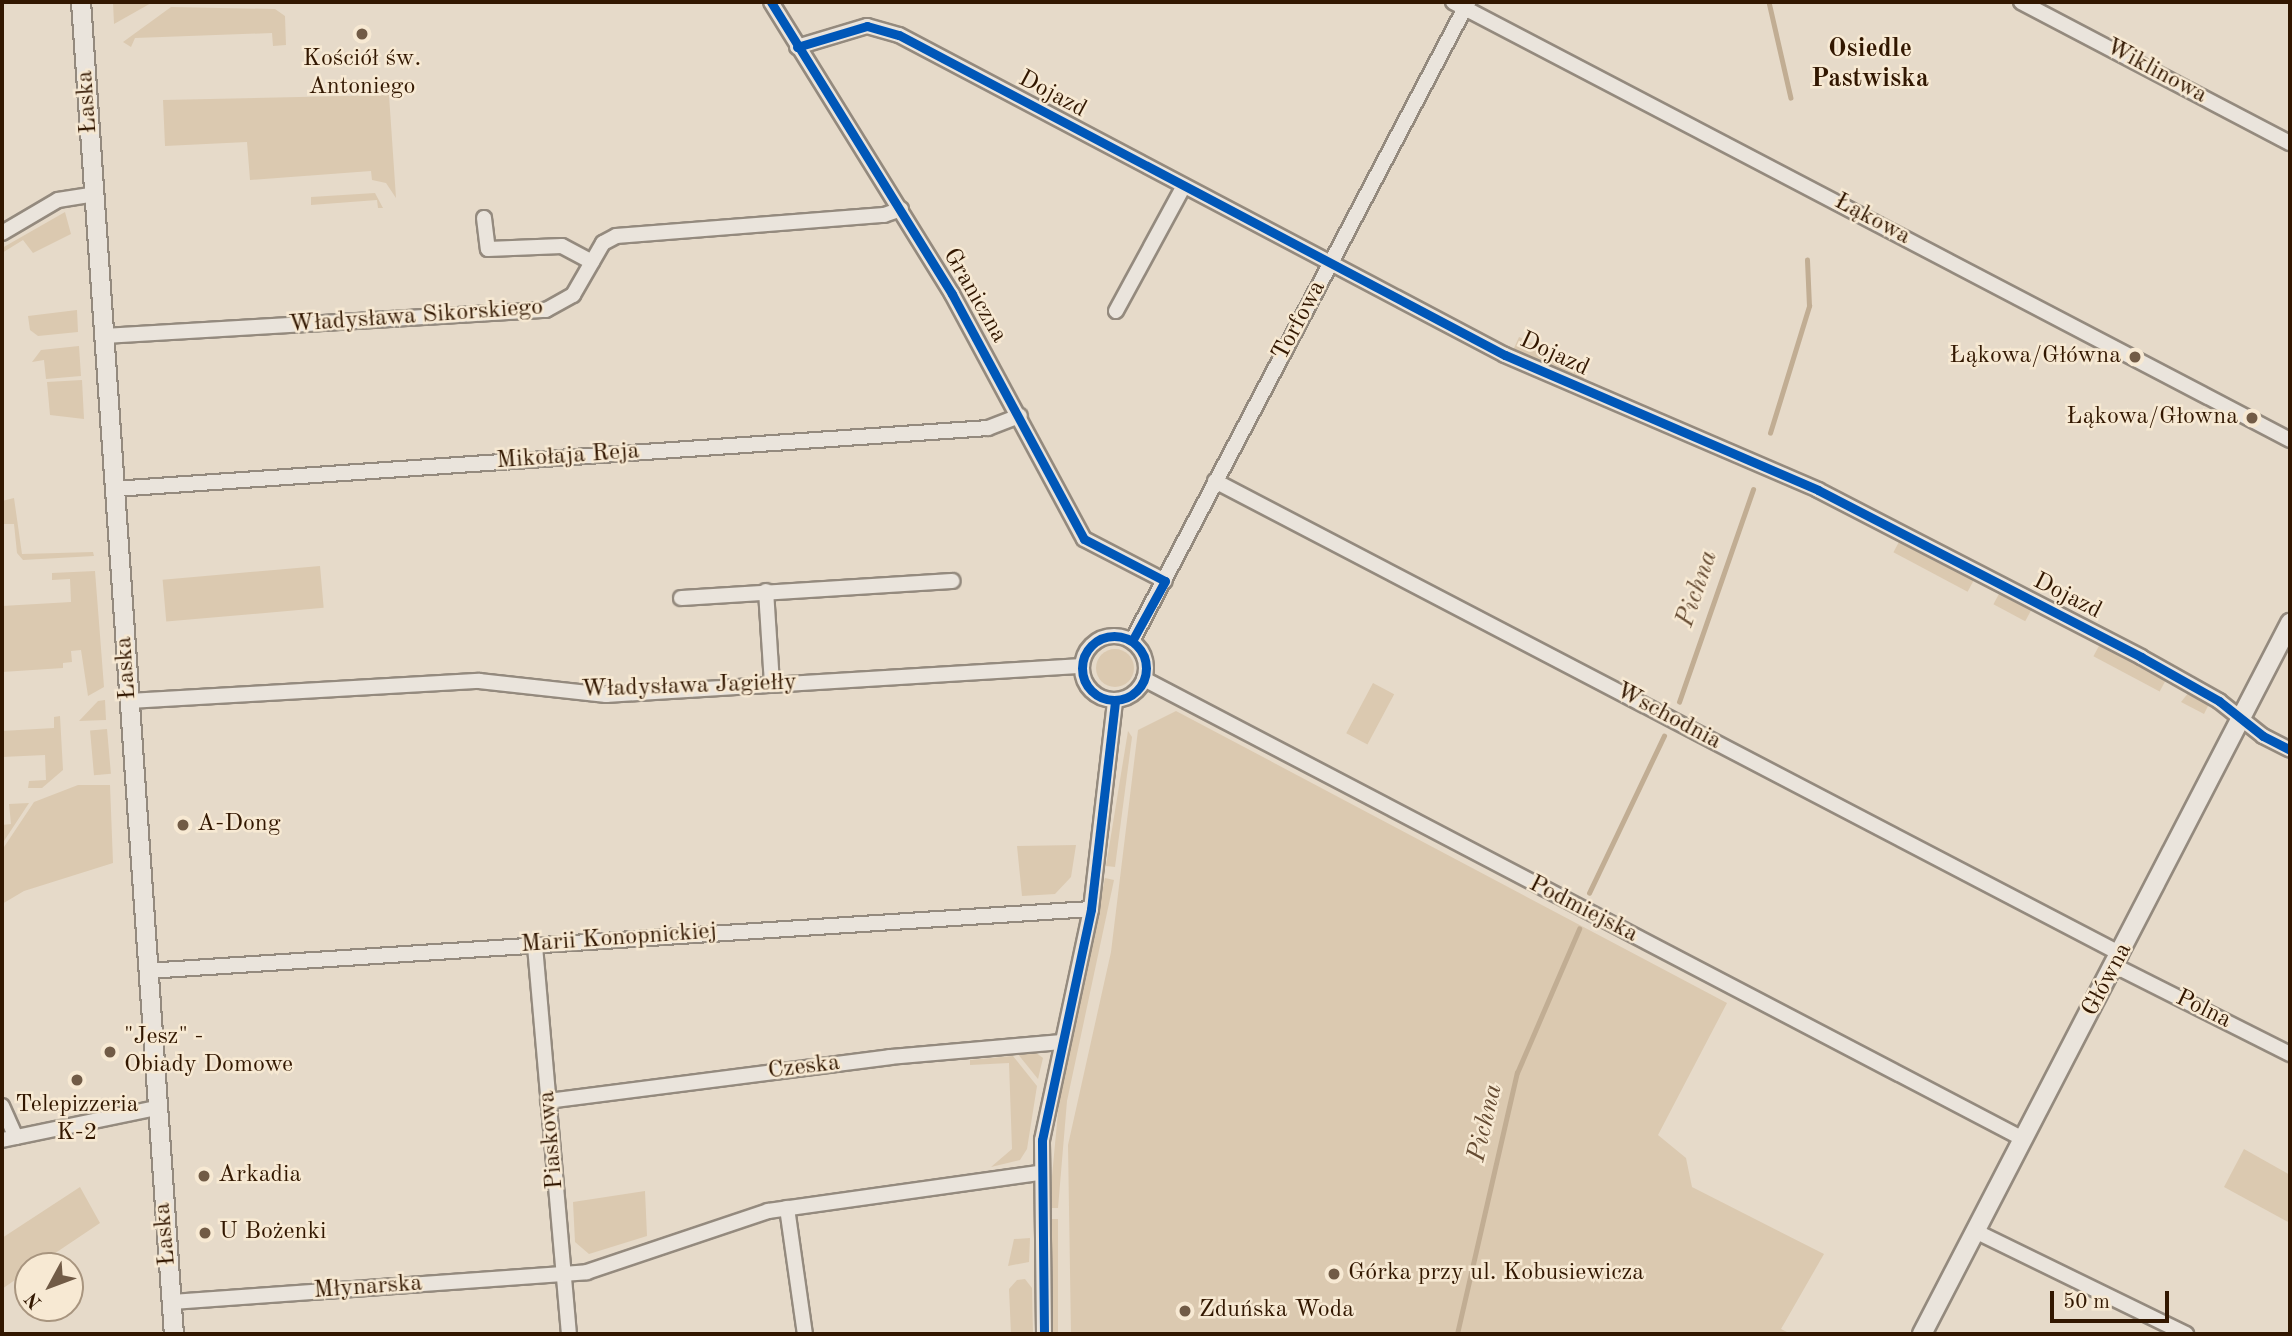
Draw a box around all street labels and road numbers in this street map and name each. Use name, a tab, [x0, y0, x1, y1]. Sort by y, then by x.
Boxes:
street label: Wiklinowa	[2100, 33, 2212, 111]
street label: Dojazd	[1013, 65, 1091, 125]
street label: Łaska	[71, 69, 105, 135]
street label: Łąkowa	[1829, 188, 1915, 252]
street label: Graniczna	[935, 244, 1013, 348]
street label: Torfowa	[1267, 276, 1333, 366]
street label: Władysława Sikorskiego	[288, 294, 544, 340]
street label: Dojazd	[1515, 326, 1593, 384]
street label: Mikołaja Reja	[495, 438, 641, 476]
street label: Dojazd	[2028, 568, 2106, 626]
street label: Łaska	[110, 635, 144, 701]
street label: Władysława Jagiełły	[581, 669, 797, 705]
street label: Wschodnia	[1610, 677, 1726, 757]
street label: Podmiejska	[1524, 870, 1642, 950]
street label: Marii Konopnickiej	[520, 918, 718, 960]
street label: Główna	[2077, 938, 2139, 1022]
street label: Polna	[2171, 984, 2235, 1036]
street label: Czeska	[766, 1049, 842, 1087]
street label: Piaskowa	[533, 1090, 571, 1190]
street label: Łaska	[149, 1201, 183, 1267]
street label: Młynarska	[313, 1270, 423, 1306]

